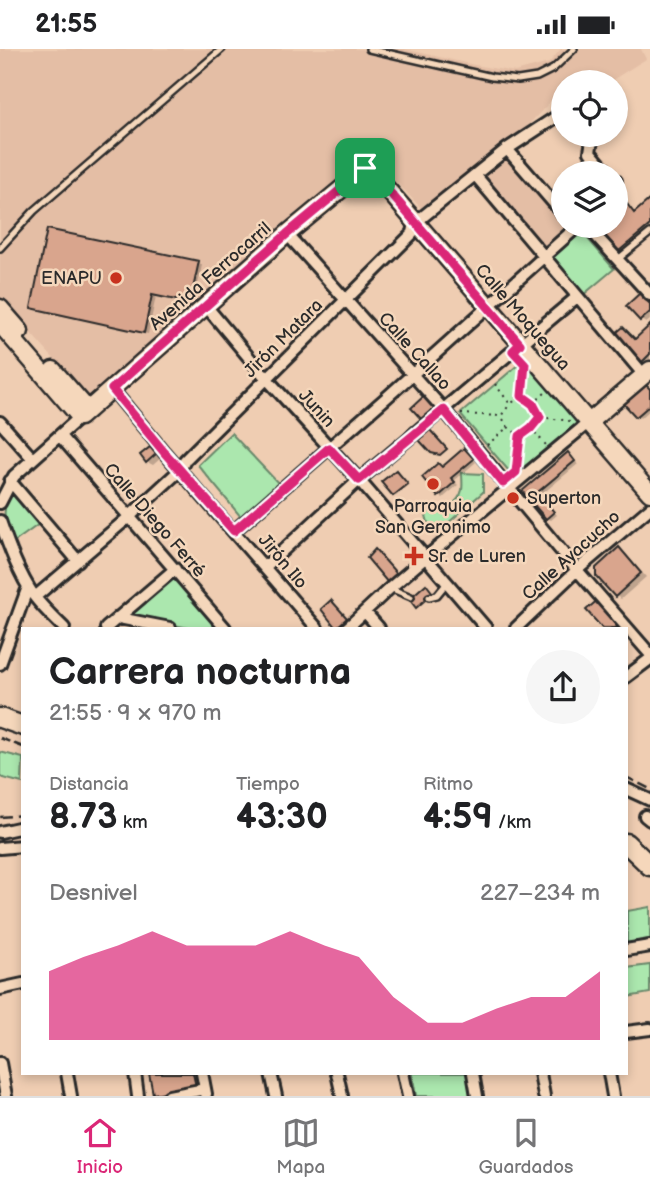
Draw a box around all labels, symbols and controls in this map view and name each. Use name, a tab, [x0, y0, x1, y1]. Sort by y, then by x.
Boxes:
text: 21:55	[35, 9, 97, 40]
map controls	[551, 70, 628, 238]
button: locate	[551, 70, 628, 147]
pin	[335, 138, 395, 198]
icon: arrive	[346, 149, 384, 187]
button: layers	[551, 161, 628, 238]
street label: Avenida Ferrocarril	[145, 218, 275, 335]
street label: Calle Moquegua	[471, 260, 575, 375]
place label: ENAPU	[41, 268, 102, 289]
marker: ENAPU	[108, 270, 124, 286]
street label: Jirón Matara	[240, 295, 327, 382]
street label: Calle Callao	[374, 308, 455, 395]
street label: Junin	[294, 385, 339, 432]
street label: Calle Diego Ferré	[99, 459, 210, 582]
marker: Parroquia San Geronimo	[425, 476, 441, 492]
place label: Superton	[527, 488, 601, 509]
marker: Superton	[505, 490, 521, 506]
place label: Parroquia San Geronimo	[375, 496, 491, 538]
street label: Calle Ayacucho	[518, 506, 625, 605]
street label: Jirón Ilo	[254, 530, 312, 593]
place label: Sr. de Luren	[428, 546, 526, 567]
marker: Sr. de Luren	[406, 548, 422, 564]
text: Carrera nocturna	[49, 650, 351, 695]
button: share	[526, 650, 600, 724]
text: 21:55 · 9 × 970 m	[49, 699, 221, 727]
text: Distancia	[49, 773, 129, 796]
text: Tiempo	[236, 773, 300, 796]
text: Ritmo	[423, 773, 473, 796]
text: 8.73	[49, 796, 118, 839]
text: 43:30	[236, 796, 328, 839]
text: 4:59	[423, 796, 493, 839]
text: km	[118, 811, 148, 834]
text: /km	[493, 811, 531, 834]
text: Desnivel	[49, 879, 138, 907]
text: 227–234 m	[480, 879, 600, 907]
tab: Inicio	[77, 1114, 123, 1179]
tab: Mapa	[276, 1114, 325, 1179]
tab: Guardados	[479, 1114, 573, 1179]

